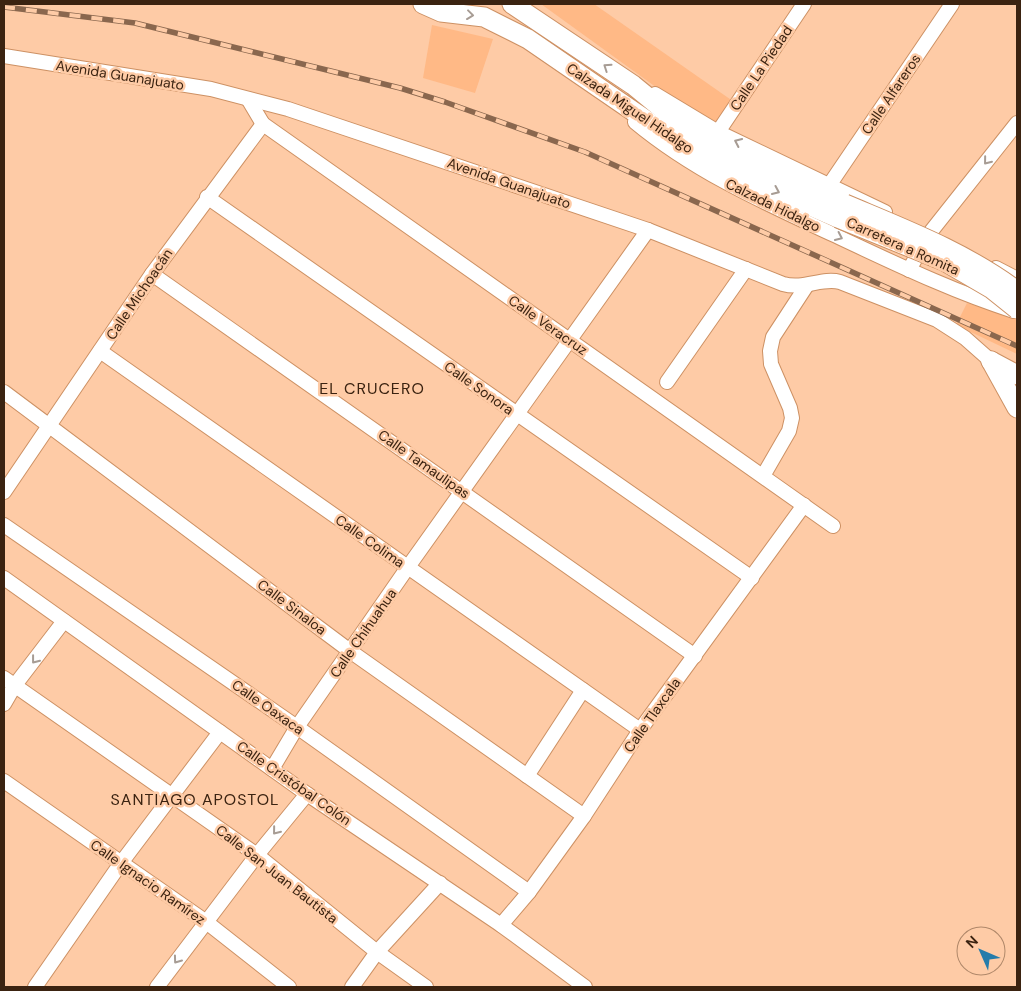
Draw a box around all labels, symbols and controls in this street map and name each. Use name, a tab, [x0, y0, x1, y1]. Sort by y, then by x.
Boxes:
one-way arrow	[466, 9, 474, 20]
street label: Calle La Piedad	[726, 22, 796, 114]
street label: Calle Alfareros	[857, 50, 925, 138]
street label: Avenida Guanajuato	[55, 56, 185, 94]
street label: Calzada Miguel Hidalgo	[563, 59, 697, 157]
one-way arrow	[603, 64, 612, 74]
one-way arrow	[734, 137, 743, 148]
street label: Avenida Guanajuato	[445, 153, 573, 213]
one-way arrow	[984, 155, 992, 164]
street label: Calzada Hidalgo	[723, 174, 823, 236]
one-way arrow	[771, 184, 780, 195]
street label: Carretera a Romita	[844, 213, 962, 279]
one-way arrow	[834, 231, 843, 241]
street label: Calle Michoacán	[102, 245, 176, 343]
street label: Calle Veracruz	[505, 291, 591, 359]
street label: Calle Sonora	[441, 357, 517, 419]
district label: EL CRUCERO	[319, 378, 425, 399]
street label: Calle Tamaulipas	[375, 426, 473, 502]
street label: Calle Colima	[332, 511, 408, 571]
street label: Calle Sinaloa	[254, 575, 330, 639]
street label: Calle Chihuahua	[326, 585, 400, 681]
one-way arrow	[32, 654, 40, 663]
street label: Calle Tlaxcala	[620, 674, 684, 756]
street label: Calle Oaxaca	[228, 675, 308, 739]
street label: Calle Cristóbal Colón	[233, 737, 355, 829]
district label: SANTIAGO APOSTOL	[111, 789, 279, 810]
street label: Calle San Juan Bautista	[212, 821, 342, 927]
one-way arrow	[274, 825, 282, 834]
street label: Calle Ignacio Ramírez	[87, 836, 209, 928]
north arrow	[956, 926, 1006, 976]
text: N	[962, 932, 982, 952]
one-way arrow	[174, 954, 183, 964]

